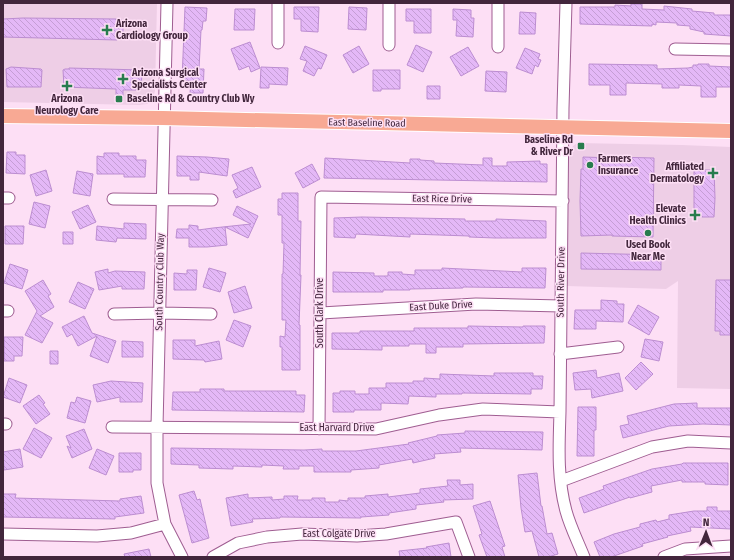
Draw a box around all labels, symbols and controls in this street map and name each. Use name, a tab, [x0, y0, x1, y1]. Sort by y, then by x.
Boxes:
place label: Arizona Cardiology Group	[115, 18, 189, 42]
marker: Arizona Cardiology Group	[101, 24, 113, 36]
place label: Arizona Surgical Specialists Center	[131, 67, 207, 91]
marker: Arizona Surgical Specialists Center	[117, 73, 129, 85]
marker: Arizona Neurology Care	[61, 80, 73, 92]
place label: Arizona Neurology Care	[35, 93, 99, 117]
place label: Baseline Rd & Country Club Wy	[127, 93, 255, 105]
marker: Baseline Rd & Country Club Wy	[114, 94, 124, 104]
street label: East Baseline Road	[328, 116, 406, 130]
place label: Baseline Rd & River Dr	[524, 134, 573, 158]
marker: Baseline Rd & River Dr	[576, 141, 586, 151]
place label: Farmers Insurance	[598, 153, 638, 177]
marker: Farmers Insurance	[585, 160, 595, 170]
place label: Affiliated Dermatology	[650, 161, 704, 185]
marker: Affiliated Dermatology	[707, 167, 719, 179]
street label: East Rice Drive	[412, 192, 472, 206]
place label: Elevate Health Clinics	[630, 203, 687, 227]
marker: Elevate Health Clinics	[689, 209, 701, 221]
marker: Used Book Near Me	[643, 228, 653, 238]
street label: South Country Club Way	[153, 233, 167, 331]
place label: Used Book Near Me	[626, 239, 671, 263]
street label: South River Drive	[554, 247, 568, 317]
street label: South Clark Drive	[314, 278, 326, 348]
street label: East Duke Drive	[409, 298, 473, 314]
street label: East Harvard Drive	[299, 422, 375, 434]
north arrow	[686, 512, 726, 552]
text: N	[703, 516, 710, 529]
street label: East Colgate Drive	[302, 528, 376, 540]

